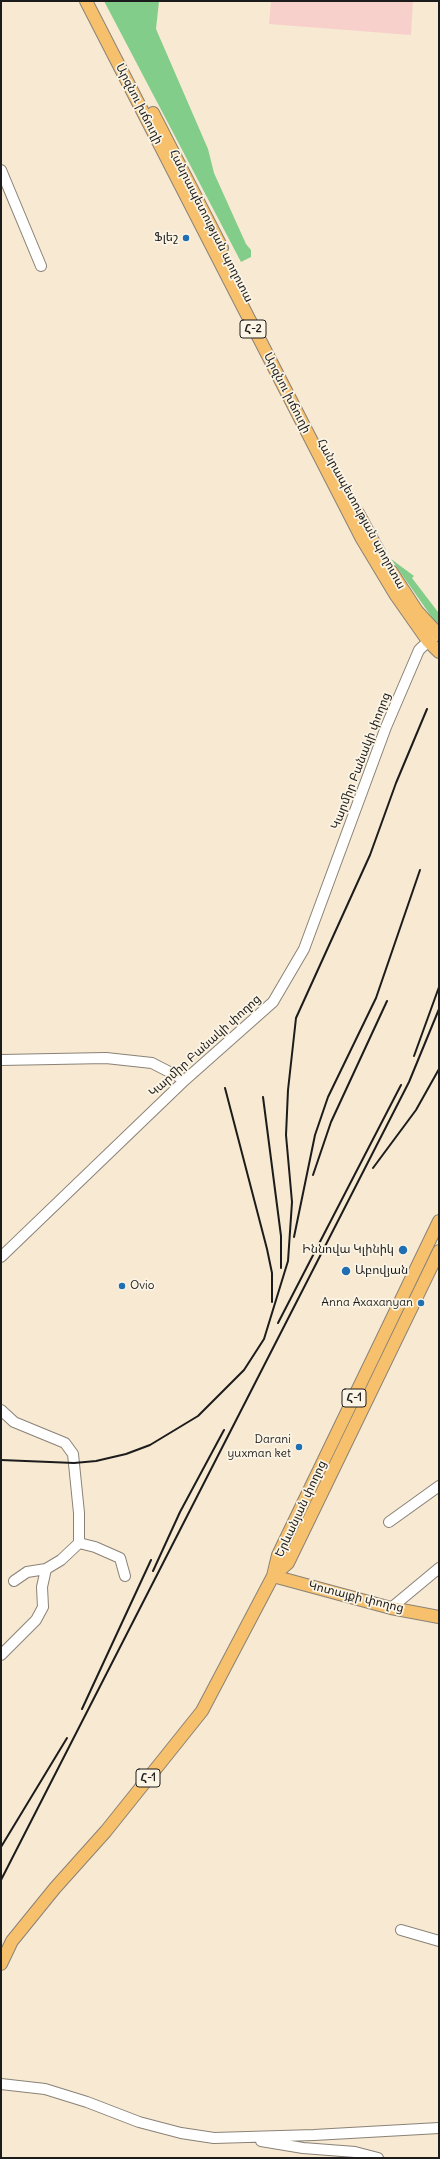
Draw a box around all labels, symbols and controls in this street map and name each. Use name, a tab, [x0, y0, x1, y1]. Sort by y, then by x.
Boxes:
street label: Արզնու խճուղի	[112, 61, 166, 147]
street label: Հանրապետության պողոտա	[166, 147, 256, 305]
place label: Ֆլեշ	[154, 231, 178, 245]
marker: Ֆլեշ	[181, 233, 191, 243]
road number: Հ-2	[240, 320, 266, 338]
street label: Արզնու խճուղի	[260, 350, 314, 436]
street label: Հանրապետության պողոտա	[314, 436, 408, 592]
street label: Կարմիր Բանակի փողոց	[328, 690, 394, 832]
street label: Կարմիր Բանակի փողոց	[146, 992, 264, 1100]
place label: Իննովա Կլինիկ	[302, 1243, 394, 1257]
marker: Իննովա Կլինիկ	[397, 1244, 409, 1256]
place label: Աբովյան	[355, 1264, 408, 1278]
marker: Աբովյան	[340, 1265, 352, 1277]
place label: Ovio	[130, 1279, 155, 1293]
marker: Ovio	[117, 1281, 127, 1291]
place label: Anna Axaxanyan	[321, 1296, 413, 1310]
marker: Anna Axaxanyan	[416, 1298, 426, 1308]
road number: Հ-1	[342, 1389, 366, 1407]
place label: Darani yuxman ket	[228, 1433, 291, 1461]
marker: Darani yuxman ket	[294, 1442, 304, 1452]
street label: Երևանյան փողոց	[272, 1458, 330, 1560]
street label: Կոտայքի փողոց	[307, 1578, 405, 1616]
road number: Հ-1	[136, 1769, 160, 1787]

